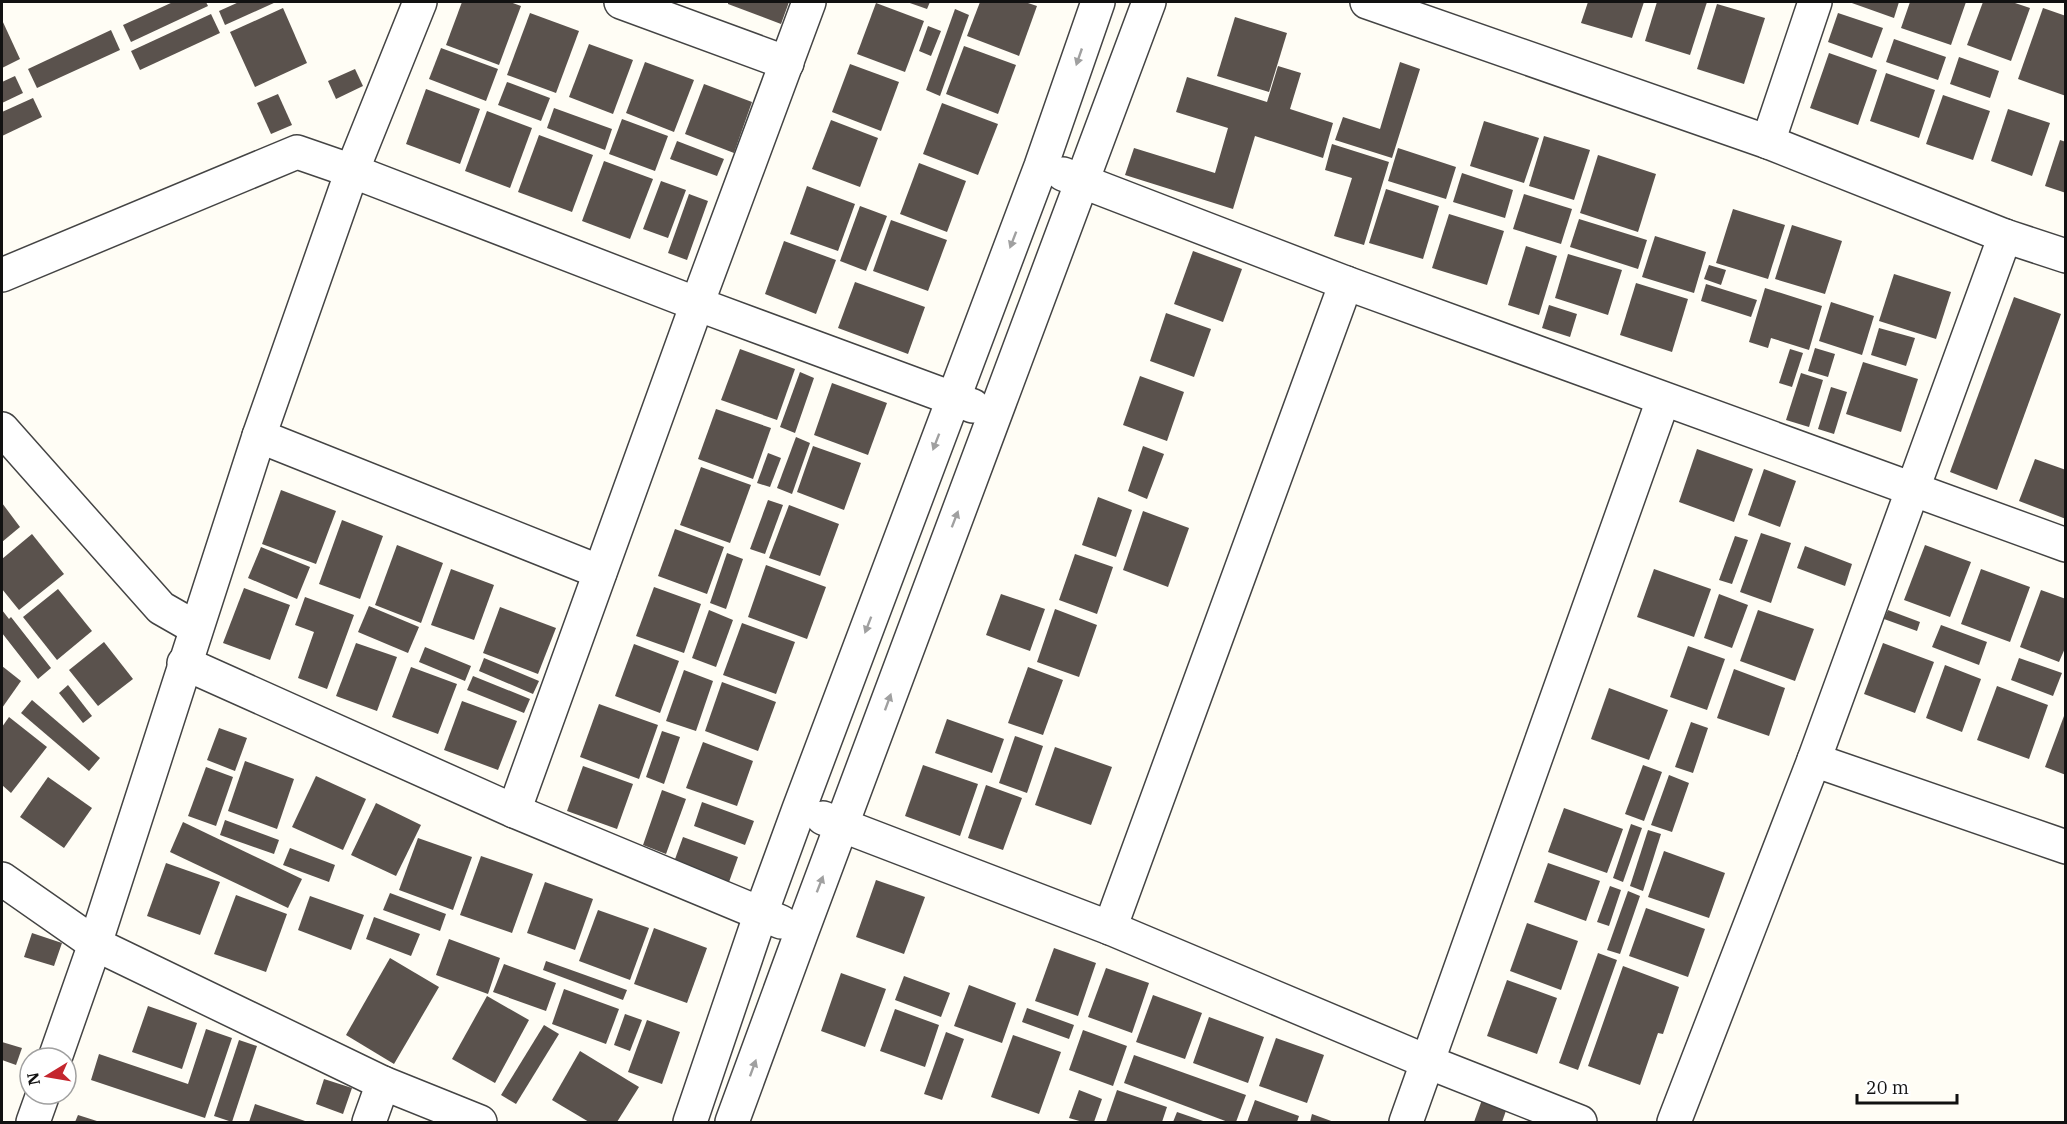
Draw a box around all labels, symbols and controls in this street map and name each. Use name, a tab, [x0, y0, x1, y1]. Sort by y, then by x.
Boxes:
one-way arrow	[1074, 48, 1084, 66]
one-way arrow	[1007, 231, 1017, 249]
one-way arrow	[931, 433, 941, 451]
one-way arrow	[951, 510, 961, 528]
one-way arrow	[863, 616, 872, 634]
one-way arrow	[883, 693, 893, 711]
one-way arrow	[815, 875, 825, 893]
north arrow	[18, 1046, 78, 1106]
one-way arrow	[748, 1058, 758, 1076]
scale bar	[1857, 1067, 1958, 1105]
text: N	[22, 1071, 44, 1087]
text: 20 m	[1866, 1076, 1909, 1099]

